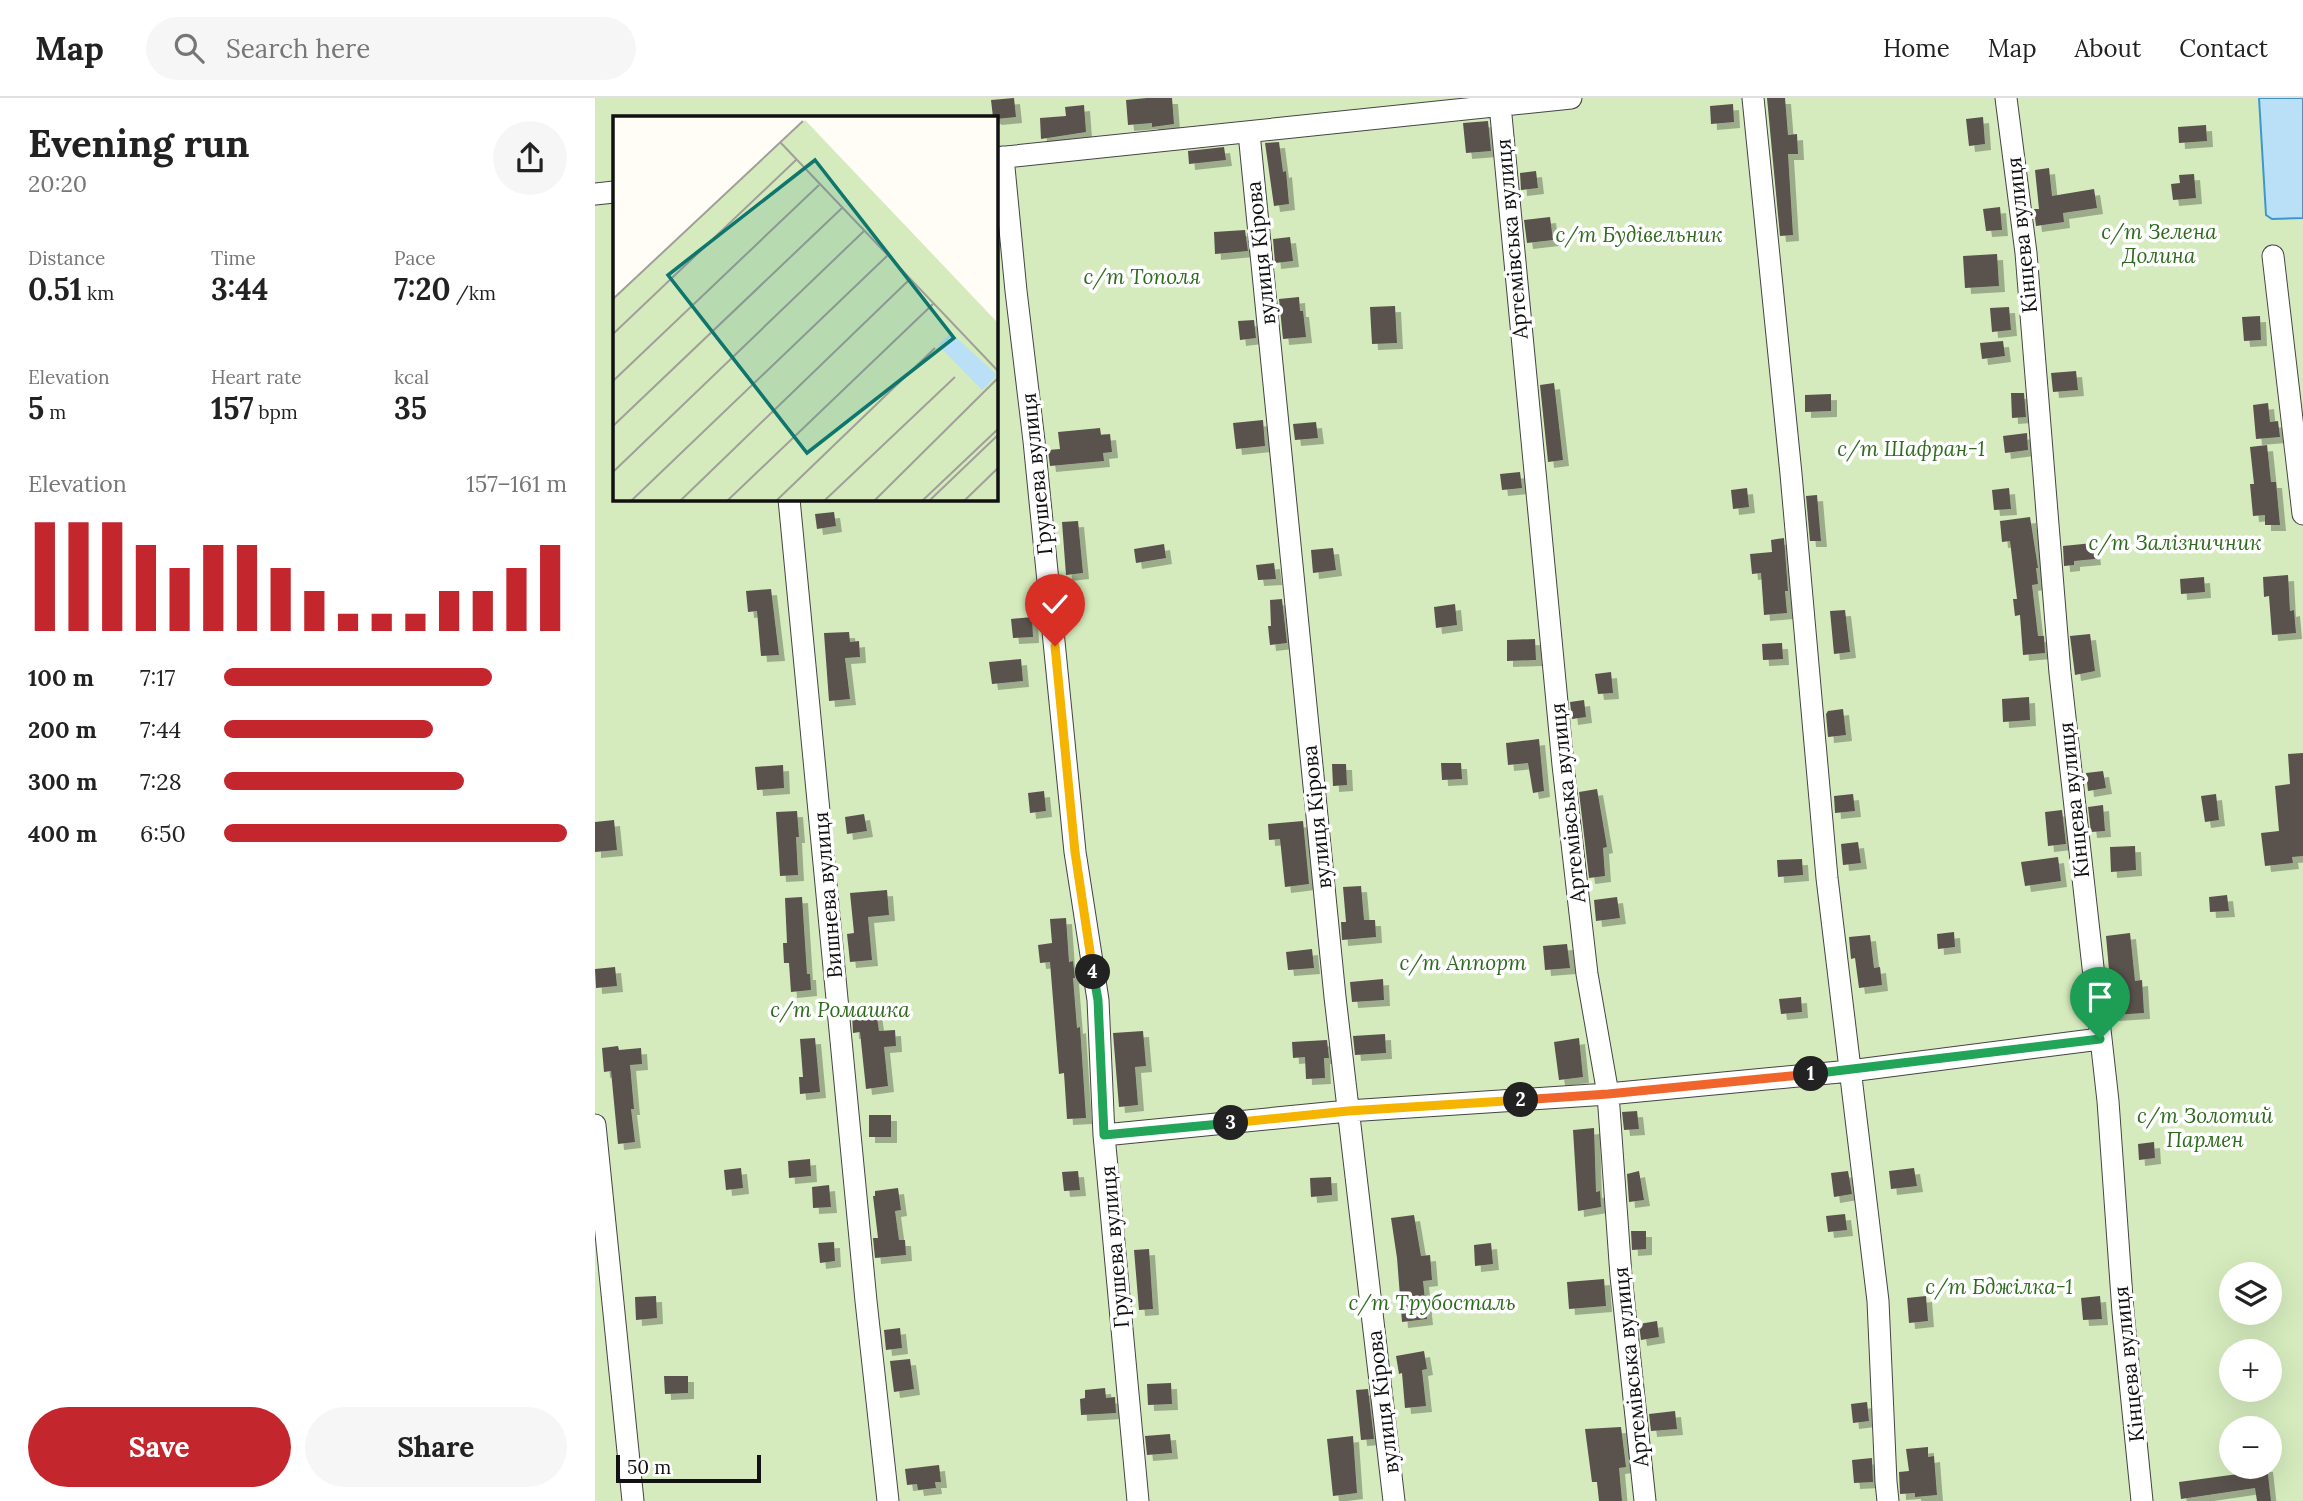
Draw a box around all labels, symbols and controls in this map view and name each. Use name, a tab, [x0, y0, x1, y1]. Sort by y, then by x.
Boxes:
search box	[146, 17, 636, 80]
text: Map	[35, 27, 104, 69]
icon: search	[170, 29, 208, 67]
text: Search here	[226, 32, 370, 65]
text: Home	[1883, 33, 1950, 64]
text: Map	[1988, 33, 2037, 64]
text: About	[2075, 33, 2141, 64]
text: Contact	[2179, 33, 2268, 64]
inset map	[613, 116, 997, 500]
text: Evening run	[28, 119, 250, 167]
button: share	[493, 121, 567, 195]
street label: Артемівська вулиця	[1489, 138, 1534, 341]
street label: Кінцева вулиця	[2000, 156, 2043, 314]
text: 20:20	[28, 169, 87, 198]
street label: вулиця Кірова	[1240, 180, 1281, 326]
park label: с/т Зелена Долина	[2101, 218, 2217, 269]
park label: с/т Будівельник	[1556, 221, 1723, 248]
text: Distance	[28, 246, 105, 270]
text: Time	[211, 246, 256, 270]
text: Pace	[394, 246, 436, 270]
park label: с/т Тополя	[1083, 263, 1201, 290]
text: 0.51	[28, 270, 82, 308]
text: 3:44	[211, 270, 268, 308]
text: 7:20	[394, 270, 451, 308]
text: km	[82, 281, 114, 305]
text: /km	[451, 281, 496, 305]
text: Elevation	[28, 365, 110, 389]
text: Heart rate	[211, 365, 302, 389]
text: kcal	[394, 365, 429, 389]
text: 5	[28, 389, 44, 427]
text: 157	[211, 389, 253, 427]
text: 35	[394, 389, 427, 427]
street label: Грушева вулиця	[1015, 392, 1058, 557]
text: m	[44, 400, 66, 424]
text: bpm	[253, 400, 298, 424]
park label: с/т Шафран-1	[1837, 435, 1985, 462]
text: Elevation	[28, 469, 127, 498]
text: 157–161 m	[466, 469, 567, 498]
park label: с/т Залізничник	[2088, 529, 2262, 556]
pin	[1025, 574, 1085, 646]
icon: check	[1036, 585, 1074, 623]
text: 100 m	[28, 663, 94, 692]
text: 7:17	[140, 663, 175, 692]
street label: Артемівська вулиця	[1544, 702, 1592, 906]
text: 200 m	[28, 715, 97, 744]
text: 7:44	[140, 715, 181, 744]
street label: Кінцева вулиця	[2052, 721, 2095, 879]
street label: вулиця Кірова	[1296, 744, 1337, 890]
text: 300 m	[28, 767, 97, 796]
text: 7:28	[140, 767, 182, 796]
street label: Вишнева вулиця	[807, 811, 848, 980]
text: 400 m	[28, 819, 97, 848]
text: 6:50	[140, 819, 186, 848]
park label: с/т Аппорт	[1400, 949, 1527, 976]
pin: 4	[1075, 954, 1111, 990]
text: 4	[1087, 959, 1098, 983]
pin	[2070, 967, 2130, 1039]
icon: arrive	[2081, 978, 2119, 1016]
park label: с/т Ромашка	[770, 996, 910, 1023]
pin: 1	[1793, 1056, 1829, 1091]
text: 1	[1807, 1061, 1814, 1085]
pin: 2	[1503, 1082, 1539, 1118]
text: 2	[1515, 1087, 1526, 1111]
park label: с/т Золотий Пармен	[2137, 1102, 2274, 1153]
pin: 3	[1213, 1105, 1249, 1140]
text: 3	[1225, 1110, 1236, 1134]
street label: Грушева вулиця	[1094, 1165, 1135, 1329]
map controls	[2219, 1262, 2282, 1479]
button: layers	[2219, 1262, 2282, 1325]
street label: Артемівська вулиця	[1607, 1266, 1655, 1470]
park label: с/т Бджілка-1	[1925, 1273, 2073, 1300]
street label: Кінцева вулиця	[2107, 1285, 2150, 1443]
park label: с/т Трубосталь	[1348, 1289, 1516, 1316]
street label: вулиця Кірова	[1360, 1329, 1405, 1475]
button: +	[2219, 1339, 2282, 1402]
button: Save	[28, 1407, 291, 1487]
button: Share	[305, 1407, 567, 1487]
button: −	[2219, 1416, 2282, 1479]
scale bar	[616, 1452, 761, 1484]
text: 50 m	[627, 1455, 671, 1479]

